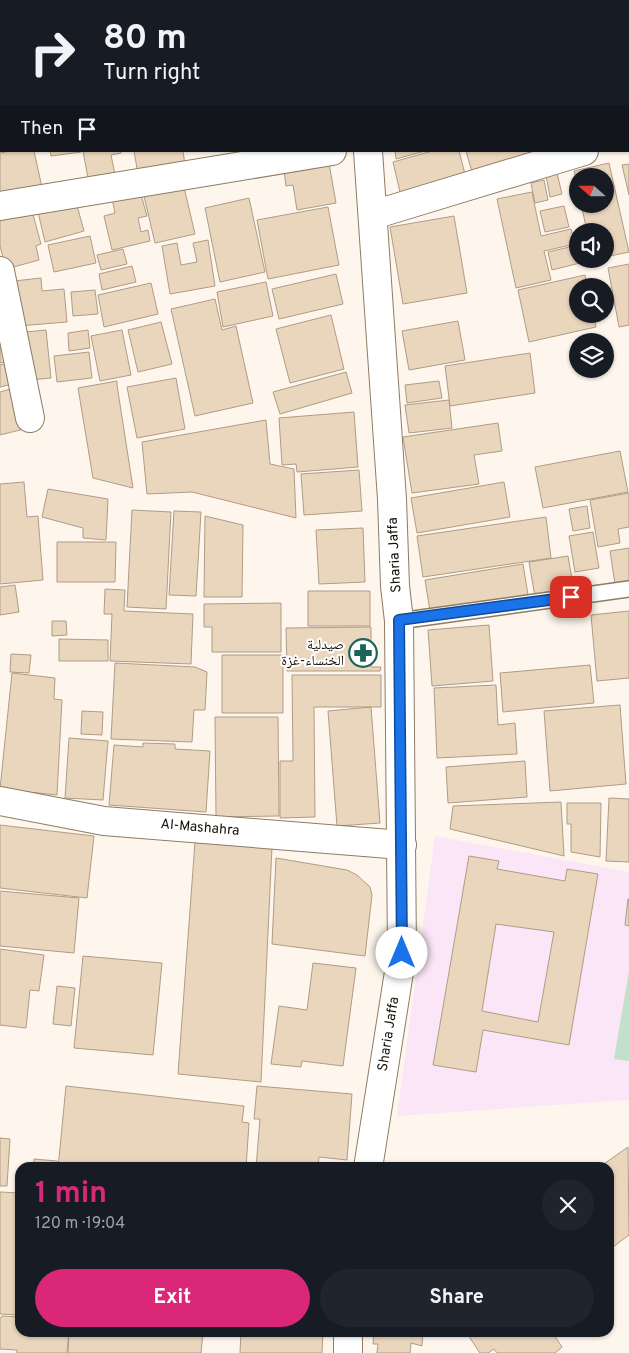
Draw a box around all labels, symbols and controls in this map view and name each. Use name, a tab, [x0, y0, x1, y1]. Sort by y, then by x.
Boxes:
text: 80 m	[103, 17, 187, 61]
icon: right	[20, 20, 85, 85]
text: Turn right	[103, 60, 200, 87]
icon: arrive	[73, 115, 101, 143]
text: Then	[20, 117, 63, 141]
north arrow	[569, 168, 614, 212]
map controls	[569, 168, 614, 378]
button: sound	[569, 223, 614, 268]
button: search	[569, 278, 614, 323]
button: layers	[569, 333, 614, 378]
street label: Sharia Jaffa	[385, 517, 405, 593]
pin	[550, 576, 592, 618]
icon: arrive	[557, 583, 585, 611]
place label: صيدلية الخنساء-غزة	[281, 637, 344, 670]
pharmacy icon: صيدلية الخنساء-غزة	[348, 638, 378, 668]
street label: Al-Mashahra	[160, 816, 240, 840]
position arrow	[375, 926, 427, 978]
street label: Sharia Jaffa	[375, 995, 403, 1073]
text: 1 min	[35, 1176, 107, 1213]
button: close	[542, 1179, 594, 1231]
text: 120 m · 19:04	[35, 1214, 125, 1234]
button: Exit	[35, 1269, 310, 1327]
button: Share	[320, 1269, 594, 1327]

